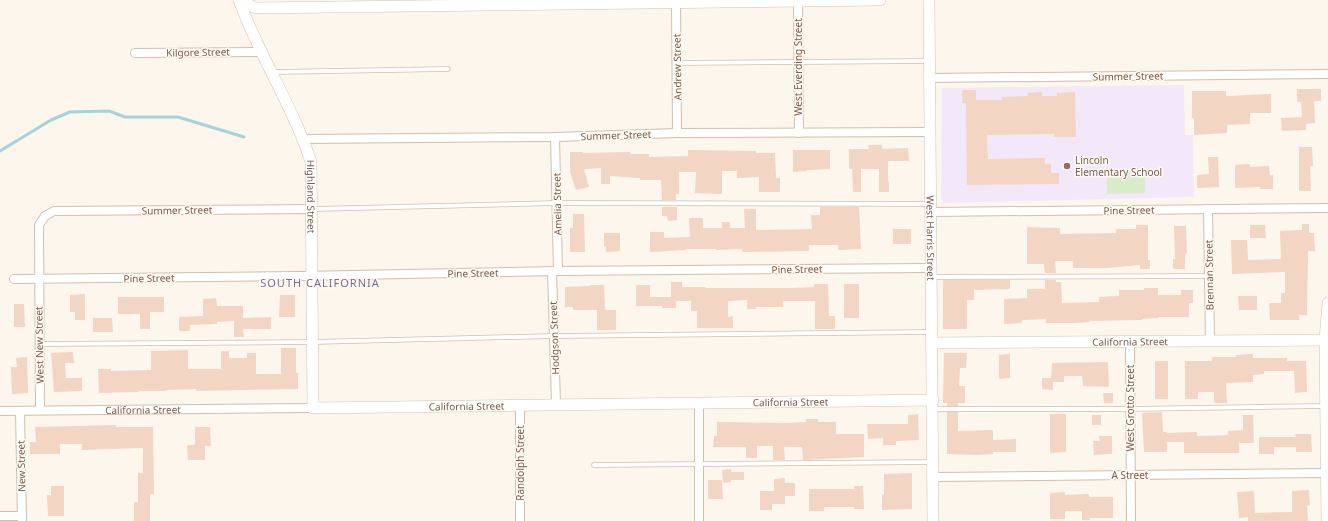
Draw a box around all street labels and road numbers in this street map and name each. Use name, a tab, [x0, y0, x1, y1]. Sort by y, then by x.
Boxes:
street label: West Everding Street	[791, 18, 805, 116]
street label: Andrew Street	[669, 33, 685, 100]
street label: Kilgore Street	[166, 44, 230, 60]
street label: Summer Street	[1093, 68, 1164, 84]
street label: Summer Street	[580, 127, 652, 143]
street label: Highland Street	[304, 160, 319, 234]
street label: Amelia Street	[549, 172, 565, 235]
street label: West Harris Street	[924, 195, 938, 281]
street label: Summer Street	[142, 202, 213, 218]
street label: Pine Street	[1103, 203, 1155, 217]
street label: Brennan Street	[1201, 239, 1217, 310]
street label: Pine Street	[771, 262, 823, 276]
street label: Pine Street	[447, 266, 499, 280]
street label: Pine Street	[123, 271, 175, 285]
street label: Hodgson Street	[546, 301, 562, 375]
street label: West New Street	[31, 306, 47, 384]
street label: California Street	[1092, 334, 1168, 349]
street label: West Grotto Street	[1123, 364, 1137, 451]
street label: California Street	[753, 394, 829, 409]
street label: California Street	[429, 399, 505, 414]
street label: California Street	[105, 402, 181, 417]
street label: Randolph Street	[513, 425, 527, 501]
street label: New Street	[14, 440, 28, 492]
street label: A Street	[1112, 468, 1149, 482]

